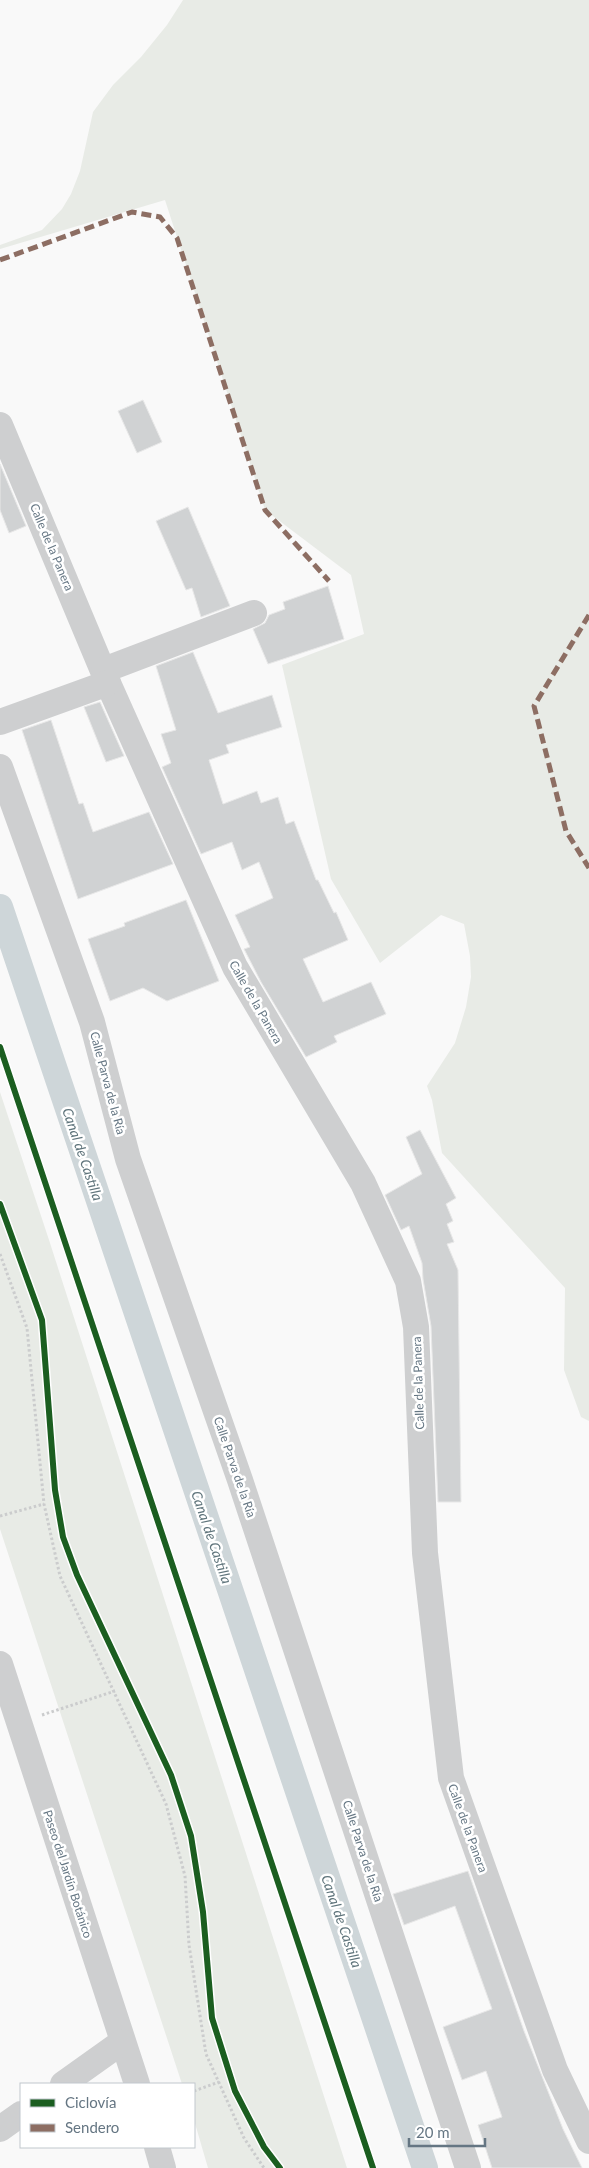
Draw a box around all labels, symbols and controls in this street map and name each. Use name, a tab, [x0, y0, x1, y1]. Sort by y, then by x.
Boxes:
street label: Calle de la Panera	[27, 501, 77, 593]
street label: Calle de la Panera	[226, 958, 286, 1046]
street label: Calle Parva de la Ría	[87, 1030, 129, 1136]
water label: Canal de Castilla	[59, 1105, 107, 1203]
street label: Calle de la Panera	[409, 1336, 427, 1430]
street label: Calle Parva de la Ría	[211, 1415, 259, 1519]
water label: Canal de Castilla	[188, 1488, 236, 1586]
street label: Calle de la Panera	[445, 1782, 491, 1874]
street label: Calle Parva de la Ría	[340, 1798, 386, 1904]
street label: Paseo del Jardín Botánico	[40, 1808, 96, 1940]
water label: Canal de Castilla	[318, 1872, 366, 1970]
legend	[20, 2083, 195, 2148]
text: Ciclovía	[65, 2093, 116, 2111]
scale bar	[409, 2116, 485, 2148]
text: Sendero	[65, 2118, 119, 2136]
text: 20 m	[416, 2123, 450, 2141]

